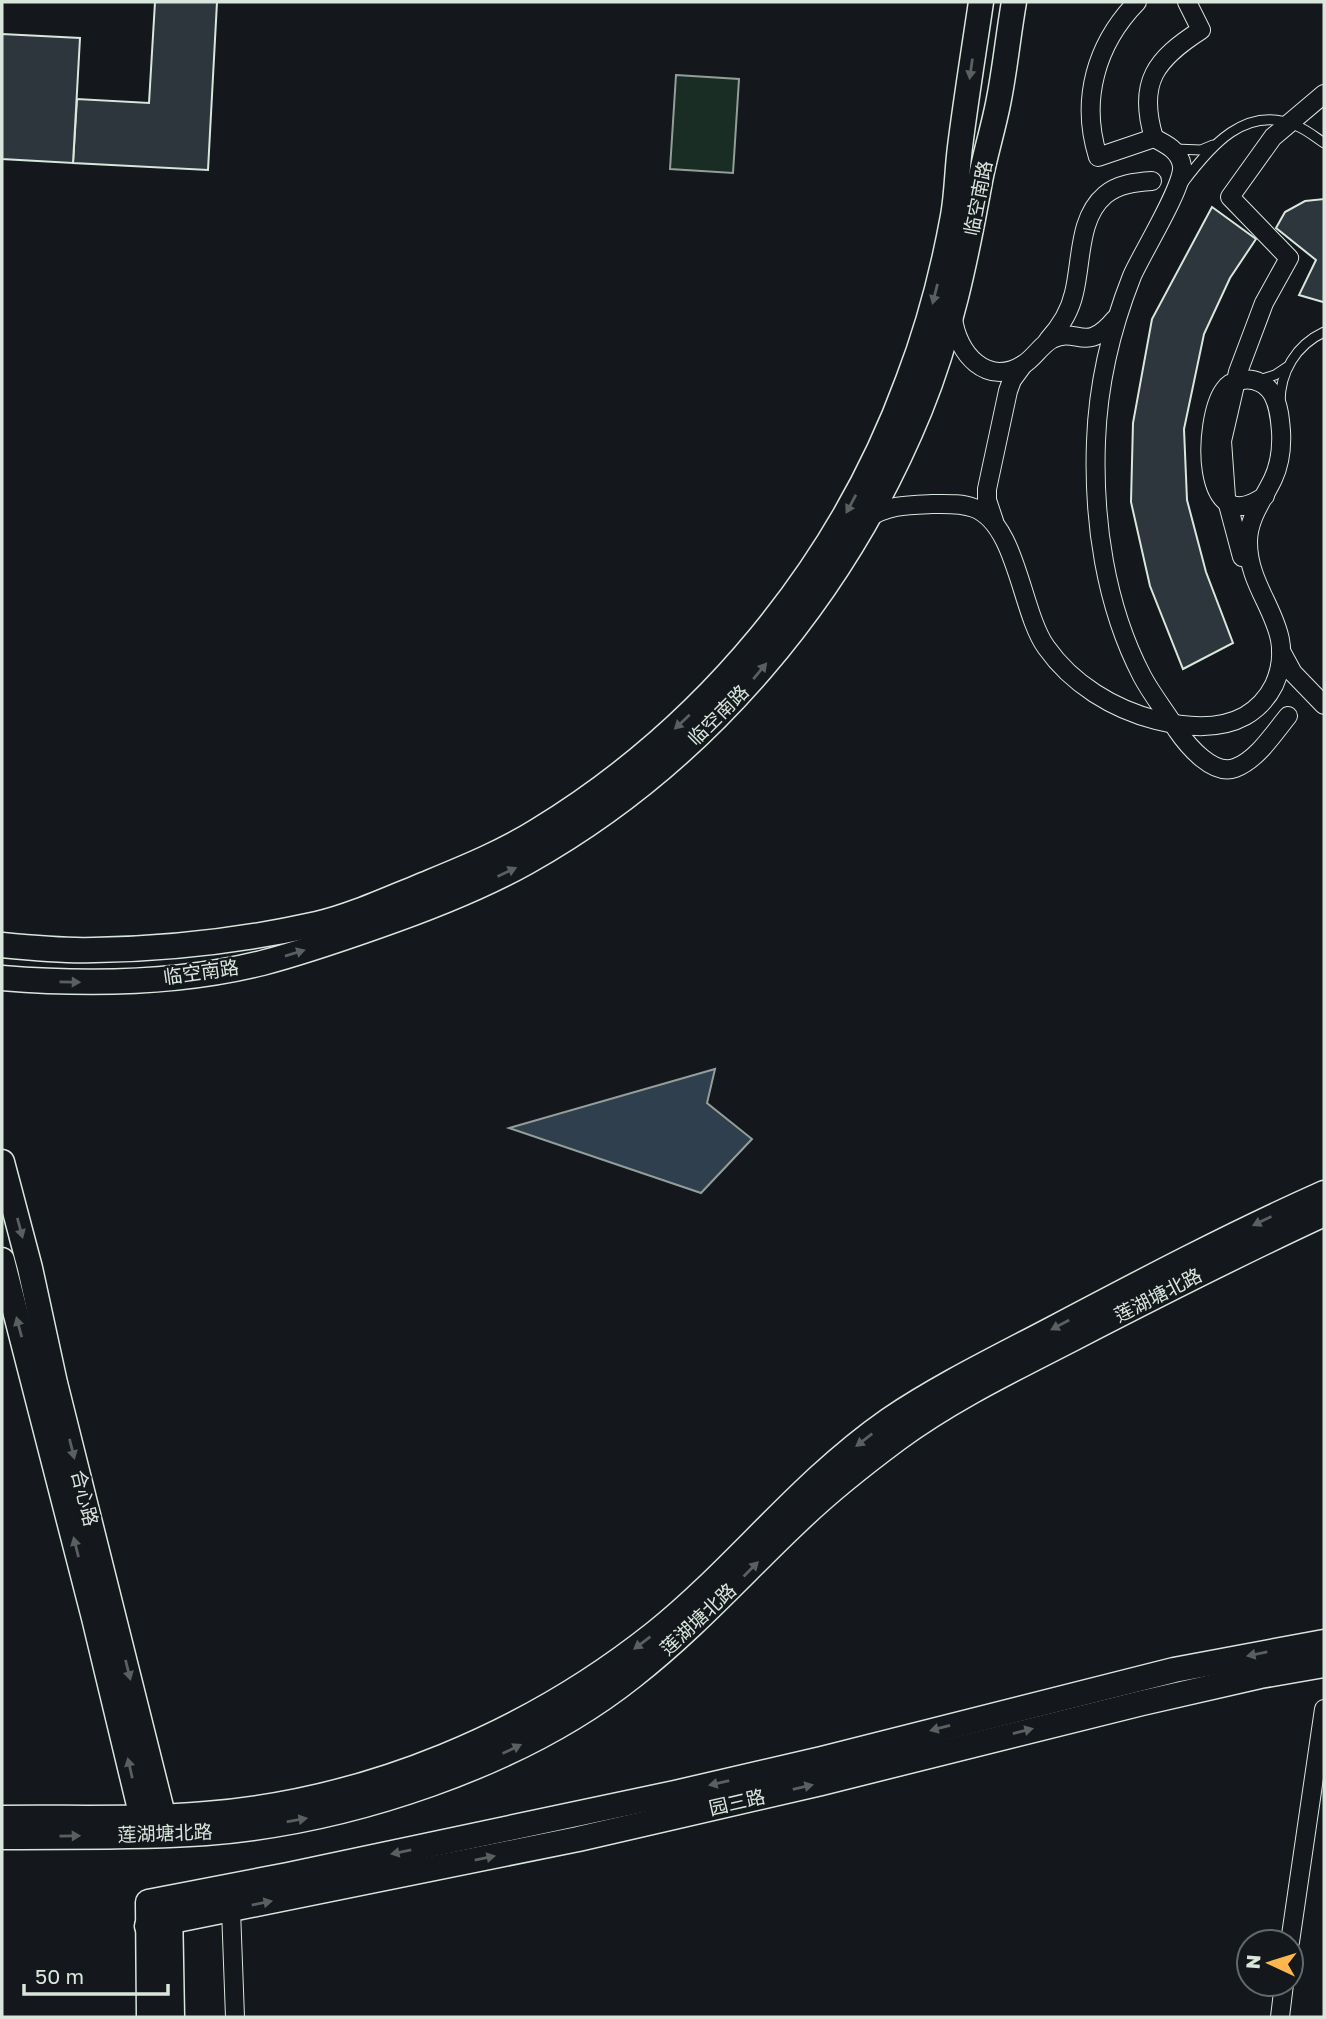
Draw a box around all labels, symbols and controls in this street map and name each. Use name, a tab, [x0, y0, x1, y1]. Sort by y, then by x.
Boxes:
one-way arrow	[966, 58, 977, 80]
street label: 临空南路	[959, 158, 996, 237]
one-way arrow	[929, 283, 940, 305]
one-way arrow	[845, 494, 856, 514]
one-way arrow	[752, 662, 768, 680]
street label: 临空南路	[683, 680, 753, 750]
one-way arrow	[673, 714, 691, 730]
one-way arrow	[497, 866, 517, 878]
one-way arrow	[284, 948, 305, 958]
street label: 临空南路	[162, 955, 240, 988]
one-way arrow	[59, 976, 81, 988]
one-way arrow	[1252, 1216, 1272, 1227]
one-way arrow	[15, 1218, 25, 1239]
street label: 莲湖塘北路	[1110, 1263, 1205, 1326]
one-way arrow	[14, 1316, 24, 1337]
one-way arrow	[1049, 1318, 1069, 1330]
one-way arrow	[855, 1433, 873, 1447]
one-way arrow	[67, 1438, 78, 1460]
street label: 合心路	[67, 1467, 104, 1528]
one-way arrow	[70, 1536, 81, 1558]
one-way arrow	[742, 1561, 758, 1578]
street label: 莲湖塘北路	[655, 1578, 740, 1659]
one-way arrow	[633, 1635, 651, 1649]
one-way arrow	[1246, 1648, 1268, 1659]
one-way arrow	[123, 1659, 134, 1681]
one-way arrow	[929, 1724, 950, 1734]
one-way arrow	[1013, 1725, 1035, 1736]
one-way arrow	[502, 1744, 522, 1755]
one-way arrow	[125, 1757, 136, 1779]
one-way arrow	[708, 1778, 730, 1789]
one-way arrow	[792, 1781, 814, 1792]
street label: 园三路	[707, 1784, 767, 1819]
one-way arrow	[286, 1814, 308, 1825]
street label: 莲湖塘北路	[117, 1819, 213, 1846]
one-way arrow	[59, 1830, 81, 1841]
one-way arrow	[390, 1846, 412, 1857]
one-way arrow	[474, 1852, 496, 1863]
one-way arrow	[251, 1898, 273, 1909]
north arrow	[1235, 1928, 1305, 1998]
scale bar	[24, 1952, 168, 1996]
text: N	[1241, 1954, 1265, 1970]
text: 50 m	[35, 1963, 84, 1989]

